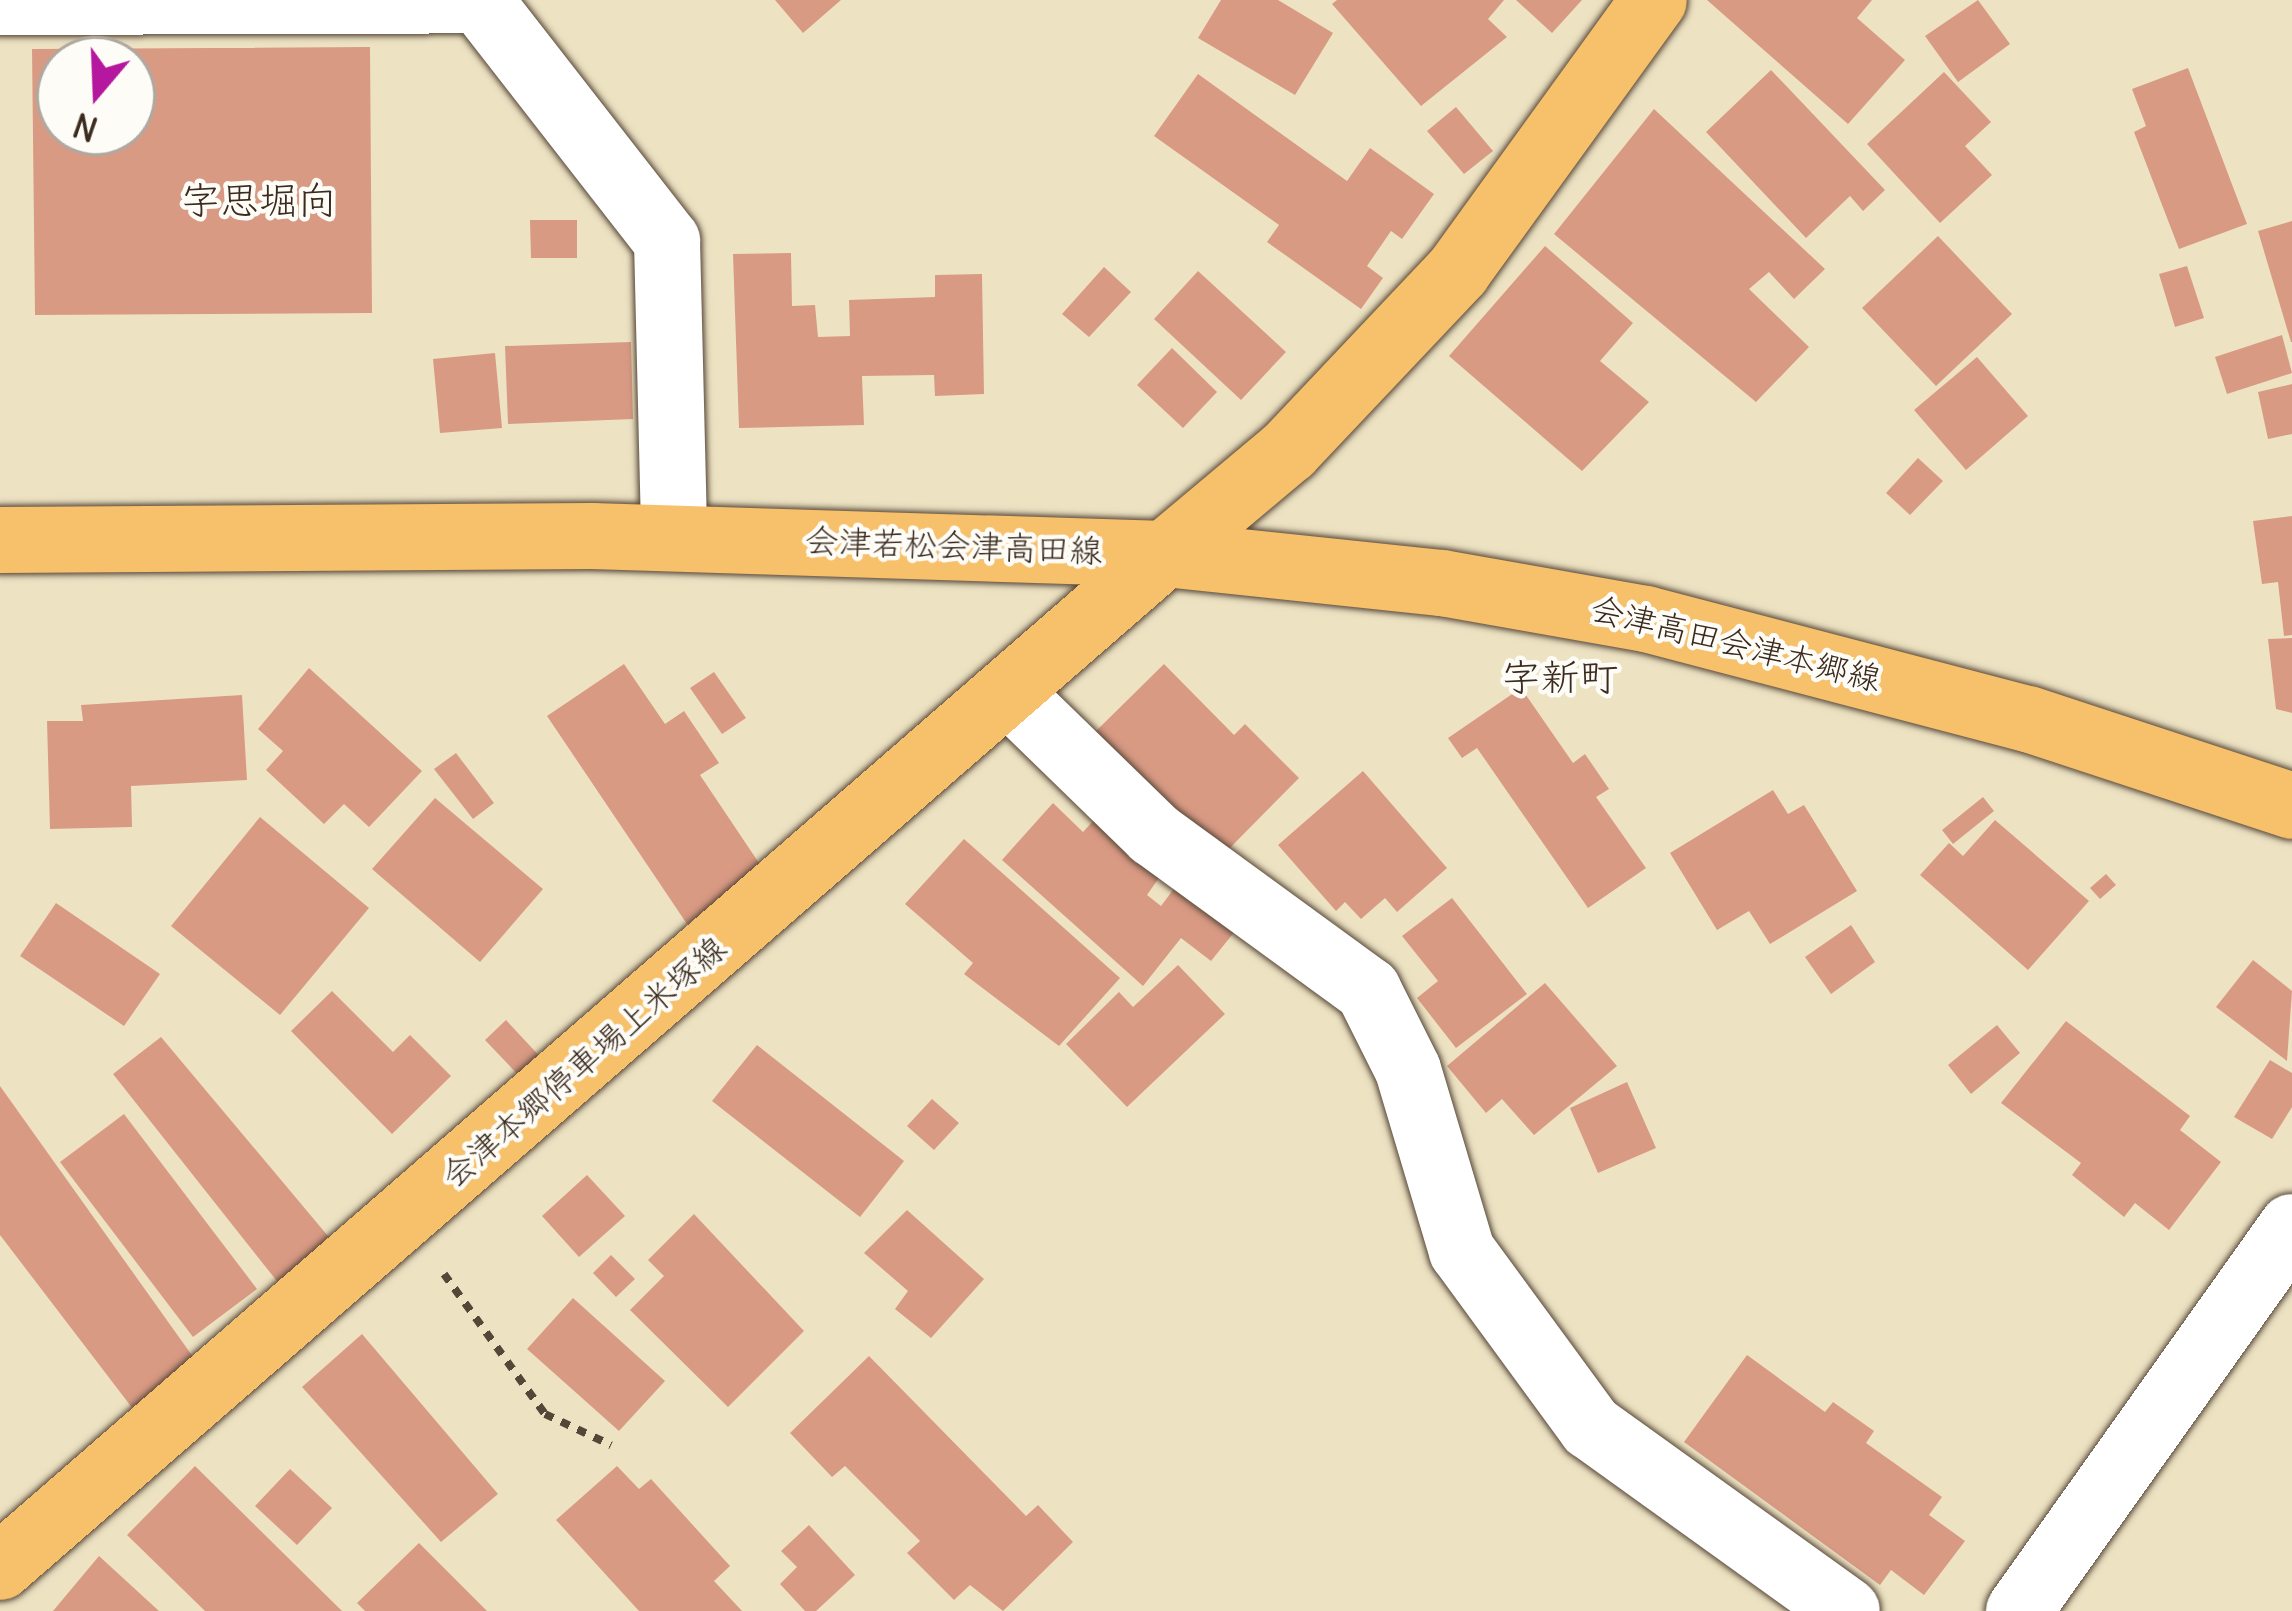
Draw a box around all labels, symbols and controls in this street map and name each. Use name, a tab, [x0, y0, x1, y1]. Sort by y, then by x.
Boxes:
north arrow	[36, 36, 156, 156]
text: N	[68, 104, 103, 151]
district label: 字思堀向	[181, 178, 337, 224]
street label: 会津若松会津高田線	[805, 521, 1103, 571]
street label: 会津高田会津本郷線	[1587, 589, 1885, 699]
district label: 字新町	[1502, 655, 1618, 701]
street label: 会津本郷停車場上米塚線	[434, 928, 734, 1196]

